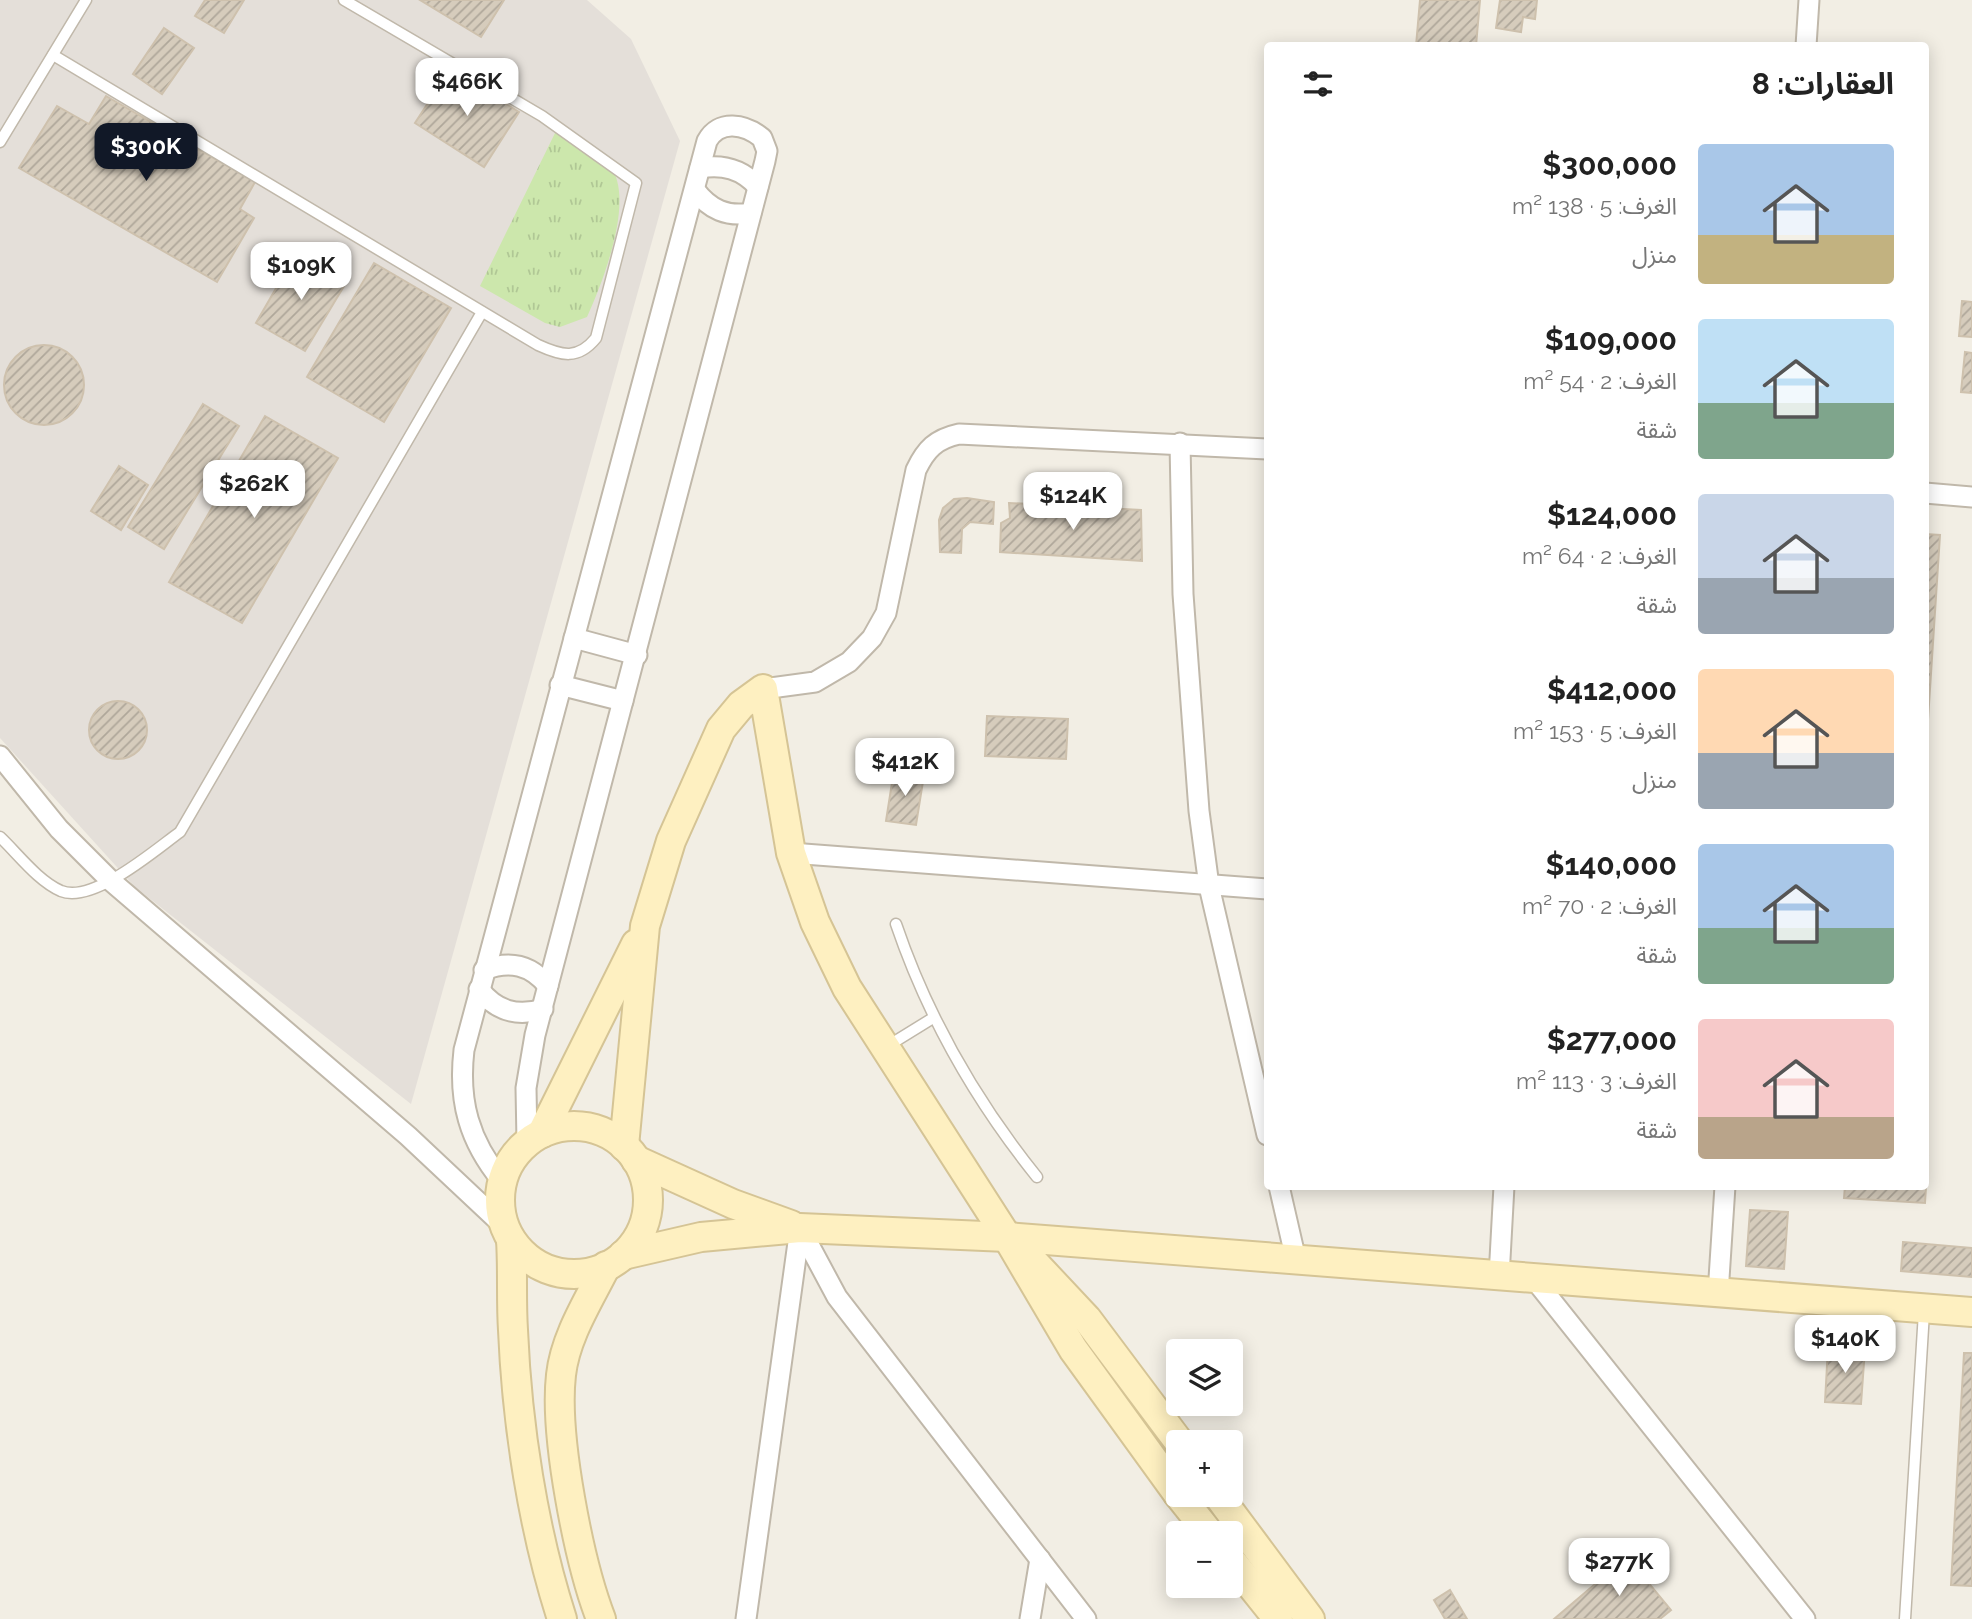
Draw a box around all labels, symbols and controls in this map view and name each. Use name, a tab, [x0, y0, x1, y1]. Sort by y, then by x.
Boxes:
pin: $466K	[418, 58, 516, 118]
icon: filters	[1299, 65, 1337, 103]
text: العقارات: 8	[1752, 66, 1894, 101]
text: $466K	[431, 67, 503, 94]
pin: $300K	[97, 124, 195, 183]
text: $300K	[111, 132, 181, 159]
text: $300,000	[1542, 147, 1677, 182]
icon: home	[1754, 172, 1838, 256]
text: الغرف: 5 · 138 m²	[1512, 192, 1677, 219]
text: منزل	[1632, 241, 1677, 268]
pin: $109K	[252, 243, 350, 302]
text: $109K	[267, 251, 336, 278]
text: $109,000	[1545, 322, 1677, 357]
icon: home	[1754, 347, 1838, 431]
text: الغرف: 2 · 54 m²	[1523, 367, 1677, 394]
text: شقة	[1636, 416, 1677, 443]
pin: $262K	[205, 461, 303, 520]
text: $262K	[219, 469, 289, 496]
pin: $124K	[1024, 472, 1122, 532]
text: $124K	[1039, 481, 1107, 508]
text: $124,000	[1547, 497, 1677, 532]
icon: home	[1754, 522, 1838, 606]
text: الغرف: 2 · 64 m²	[1522, 542, 1677, 569]
text: شقة	[1636, 591, 1677, 618]
text: $412,000	[1547, 672, 1677, 707]
icon: home	[1754, 697, 1838, 781]
text: الغرف: 5 · 153 m²	[1513, 717, 1677, 744]
pin: $412K	[856, 738, 954, 798]
text: $412K	[871, 747, 939, 774]
text: منزل	[1632, 766, 1677, 793]
text: $140,000	[1545, 847, 1677, 882]
icon: home	[1754, 872, 1838, 956]
text: الغرف: 2 · 70 m²	[1522, 892, 1677, 919]
text: شقة	[1636, 941, 1677, 968]
text: $277,000	[1547, 1022, 1677, 1057]
icon: home	[1754, 1047, 1838, 1131]
text: الغرف: 3 · 113 m²	[1516, 1067, 1677, 1094]
text: شقة	[1636, 1116, 1677, 1143]
pin: $140K	[1796, 1316, 1894, 1375]
text: $140K	[1811, 1324, 1879, 1351]
map controls	[1166, 1339, 1243, 1598]
button: layers	[1166, 1339, 1243, 1416]
button: +	[1166, 1430, 1243, 1507]
button: −	[1166, 1521, 1243, 1598]
pin: $277K	[1570, 1538, 1668, 1598]
text: $277K	[1585, 1547, 1653, 1574]

